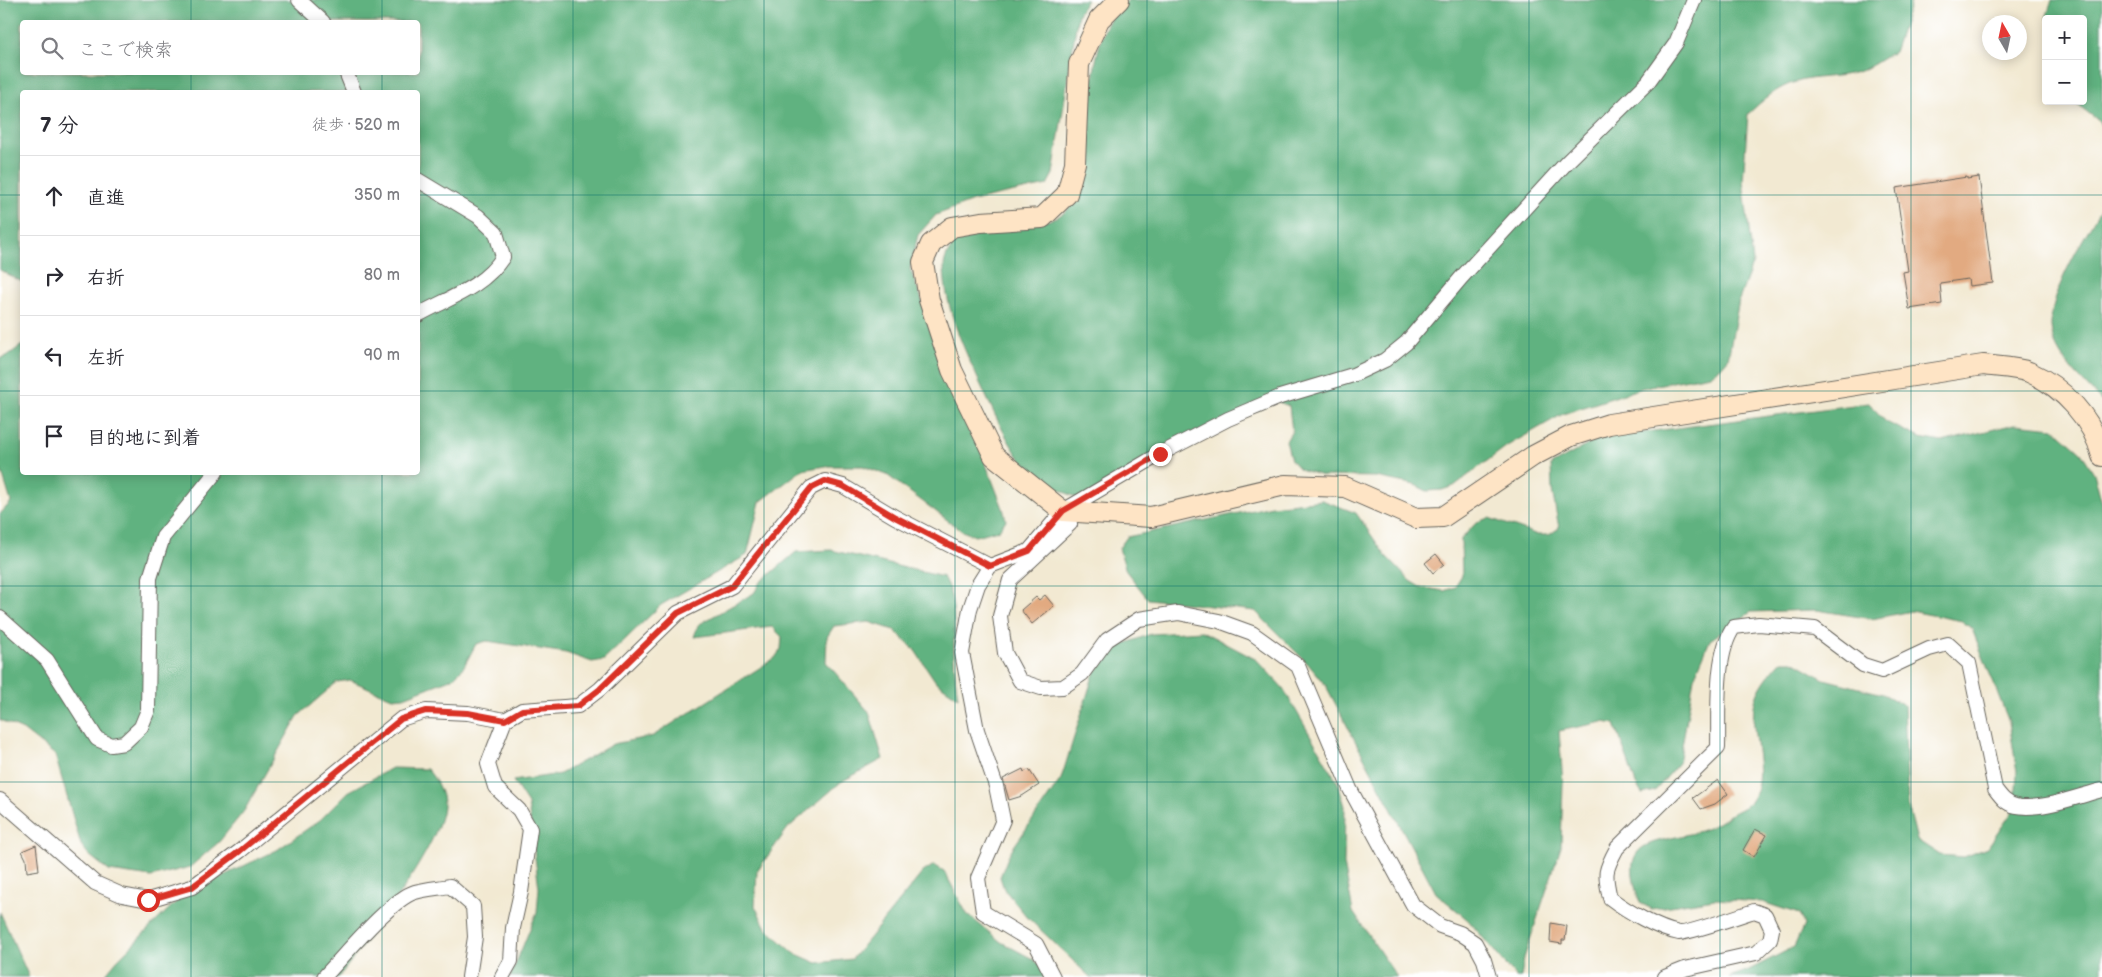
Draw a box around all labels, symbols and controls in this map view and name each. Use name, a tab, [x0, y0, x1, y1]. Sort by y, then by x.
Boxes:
north arrow	[1982, 15, 2027, 60]
map controls	[2042, 15, 2087, 105]
button: +	[2042, 15, 2087, 60]
search box	[20, 20, 420, 75]
icon: search	[38, 34, 66, 62]
text: ここで検索	[78, 39, 173, 62]
button: −	[2042, 60, 2087, 105]
text: 7 分	[40, 113, 78, 138]
text: 徒歩 · 520 m	[312, 116, 400, 135]
icon: ahead	[40, 182, 68, 210]
text: 350 m	[354, 186, 400, 205]
text: 直進	[87, 187, 125, 210]
icon: right	[40, 262, 68, 290]
text: 80 m	[364, 266, 400, 285]
text: 右折	[87, 267, 125, 290]
icon: left	[40, 342, 68, 370]
text: 90 m	[364, 346, 400, 365]
text: 左折	[87, 347, 125, 370]
icon: arrive	[40, 422, 68, 450]
text: 目的地に到着	[87, 427, 201, 450]
route end	[1149, 443, 1172, 466]
route start	[137, 889, 160, 912]

